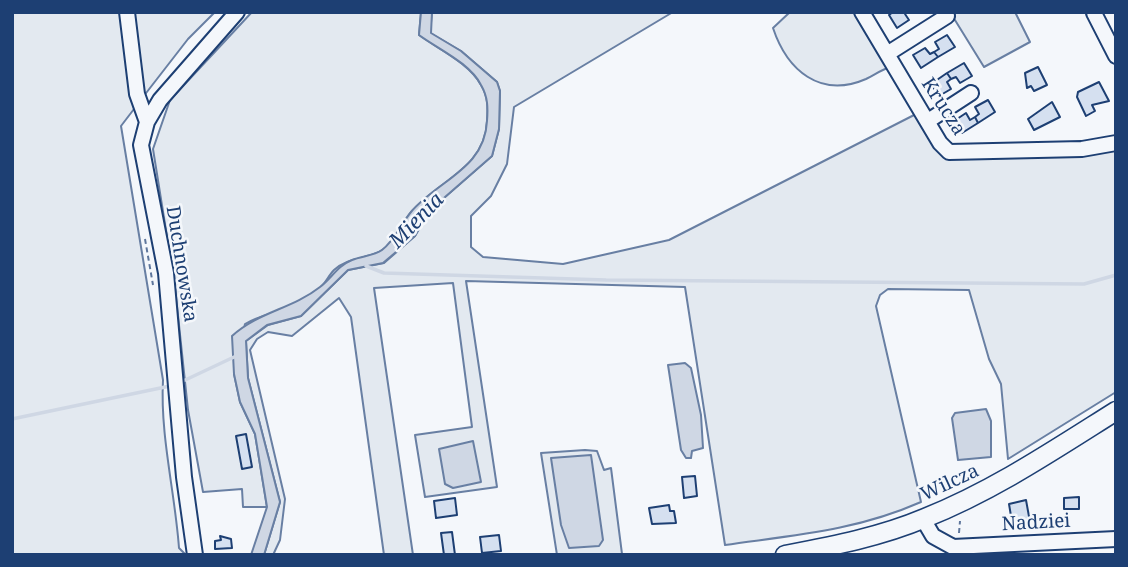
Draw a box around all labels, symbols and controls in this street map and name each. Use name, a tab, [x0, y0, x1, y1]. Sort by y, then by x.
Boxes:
street label: Krucza	[916, 74, 970, 140]
water label: Mienia	[384, 188, 450, 254]
street label: Duchnowska	[161, 204, 201, 324]
street label: Wilcza	[917, 460, 983, 506]
street label: Nadziei	[1001, 510, 1071, 536]

